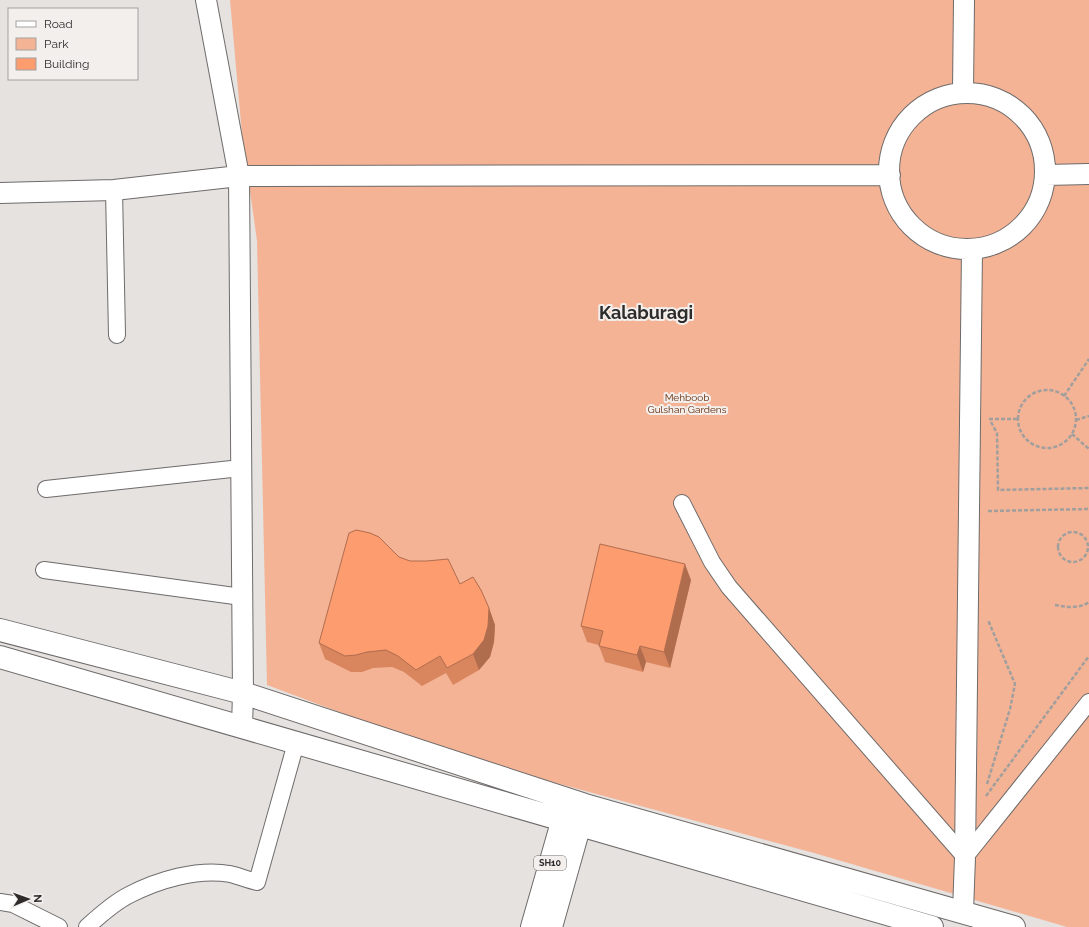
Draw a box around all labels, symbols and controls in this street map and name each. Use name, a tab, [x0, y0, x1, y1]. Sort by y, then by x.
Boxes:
legend	[8, 8, 138, 80]
text: Road	[44, 17, 73, 31]
text: Park	[44, 37, 69, 51]
text: Building	[44, 57, 90, 71]
district label: Kalaburagi	[599, 302, 693, 323]
park label: Mehboob Gulshan Gardens	[647, 392, 727, 415]
road number: SH10	[534, 856, 566, 870]
north arrow	[8, 879, 48, 919]
text: N	[31, 894, 44, 903]

